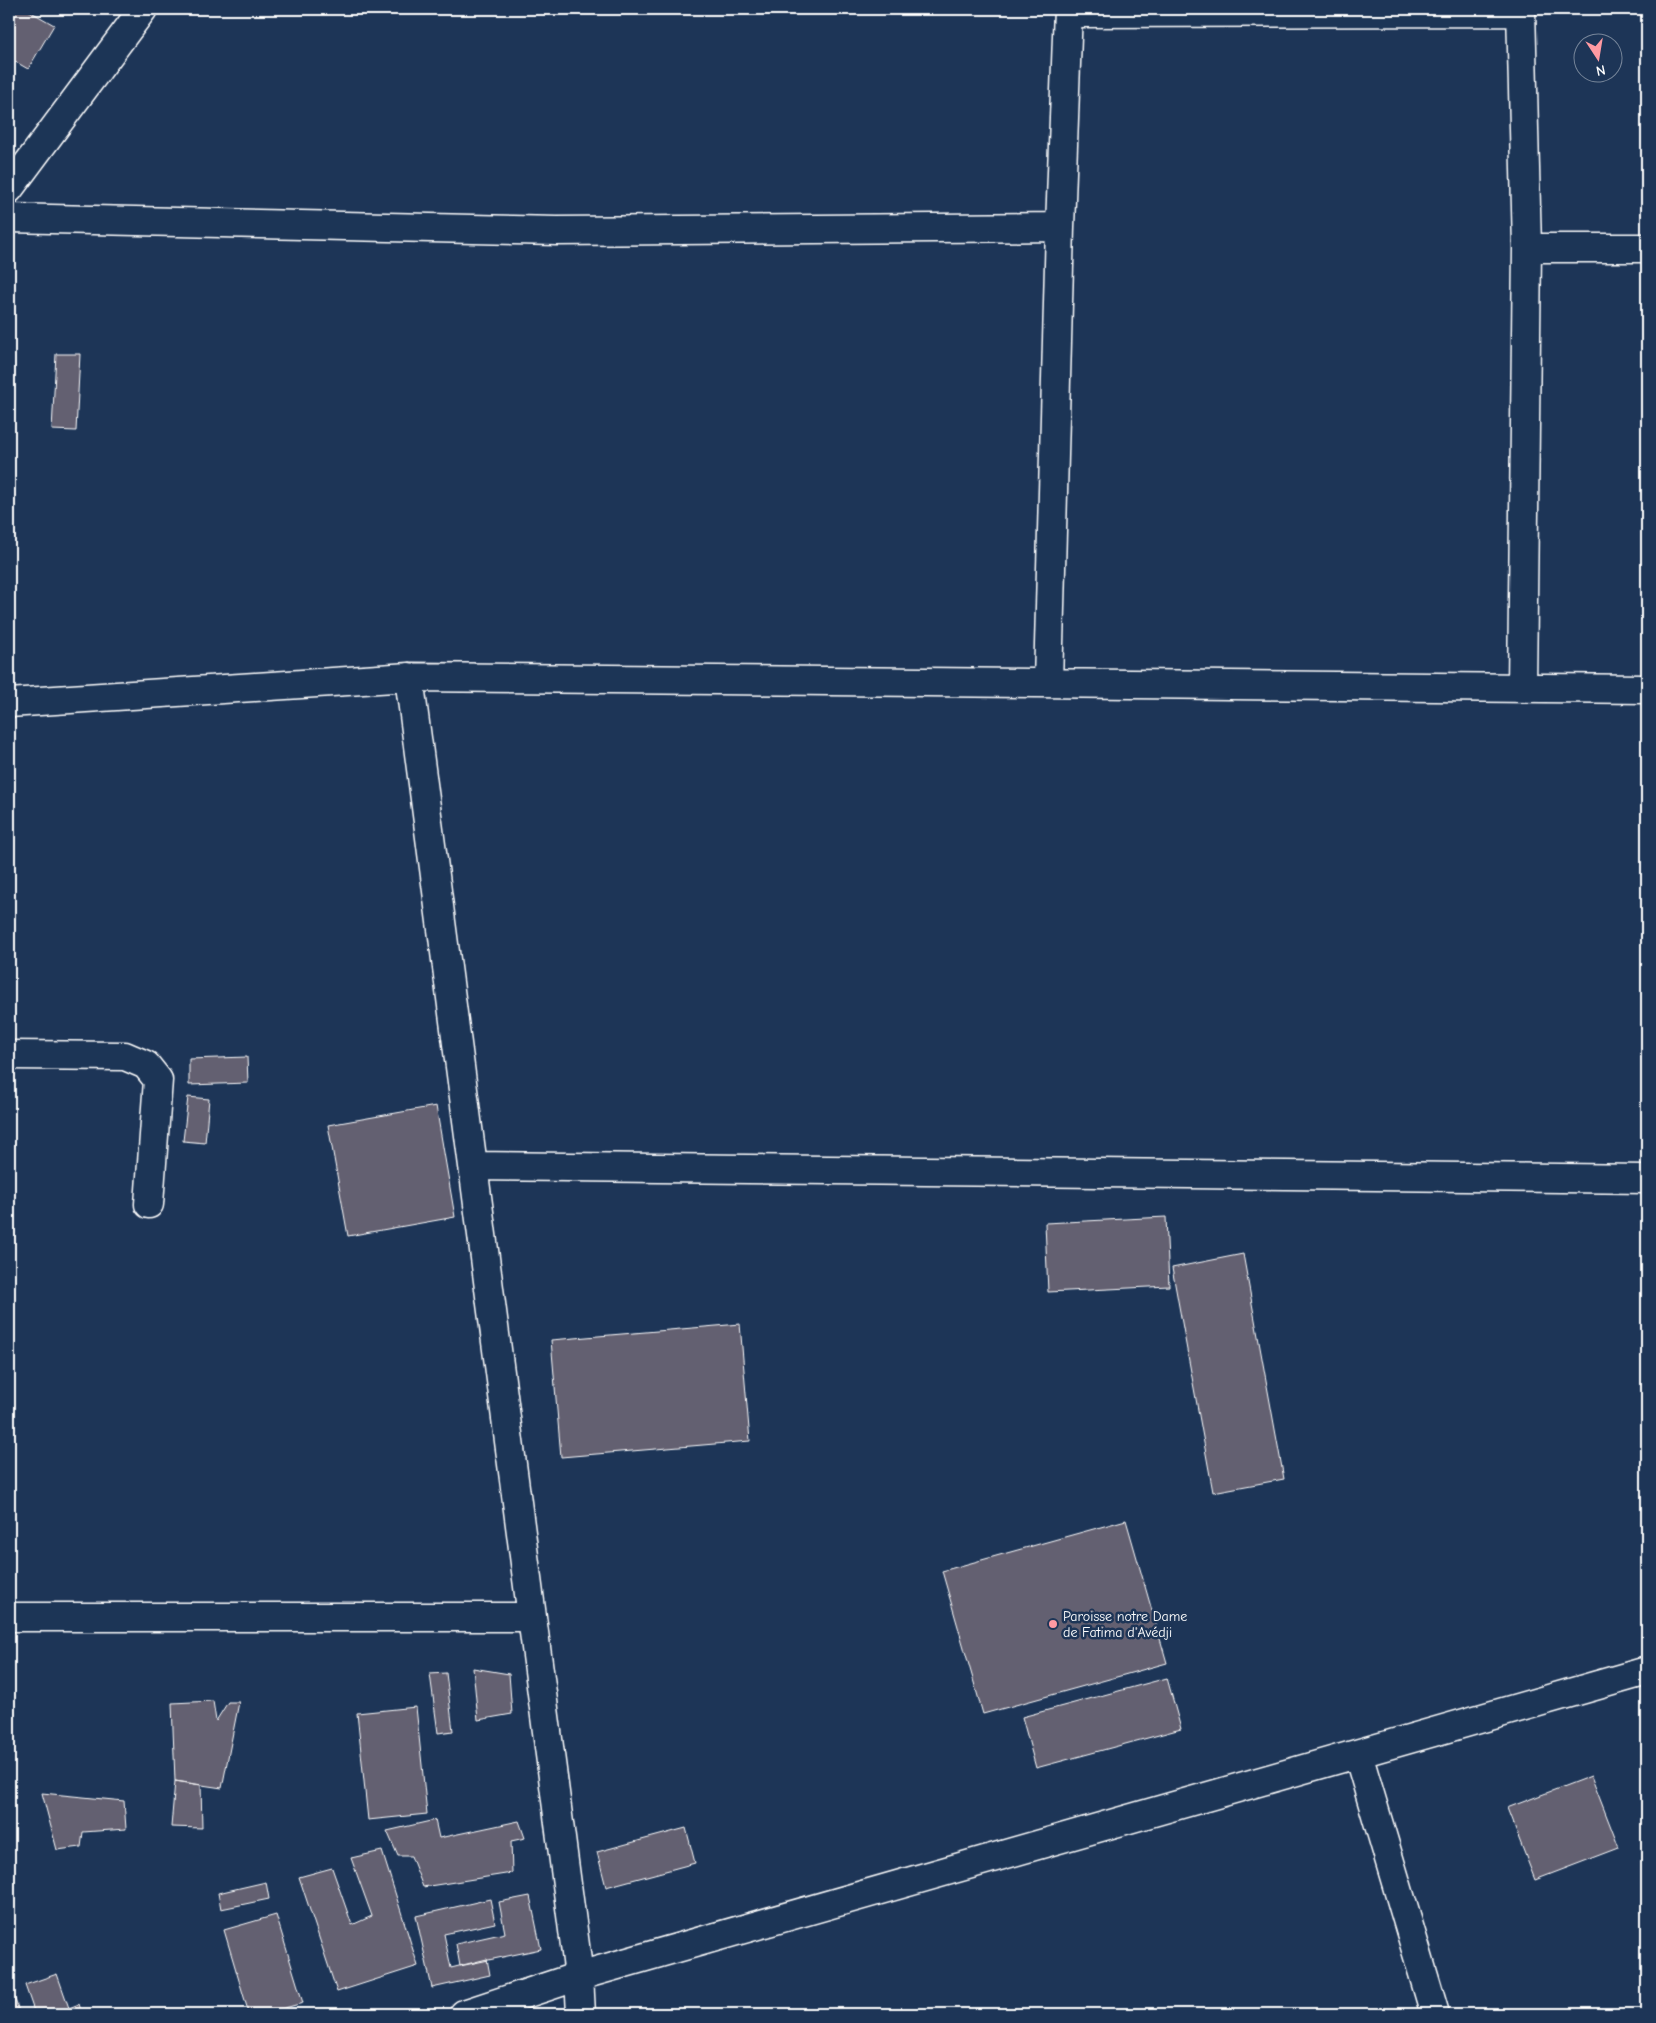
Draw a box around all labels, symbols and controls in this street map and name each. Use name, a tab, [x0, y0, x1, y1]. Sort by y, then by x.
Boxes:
north arrow	[1574, 32, 1624, 82]
text: N	[1594, 61, 1607, 79]
place label: Paroisse notre Dame de Fatima d'Avédji	[1063, 1608, 1187, 1641]
marker: Paroisse notre Dame de Fatima d'Avédji	[1047, 1618, 1059, 1630]

